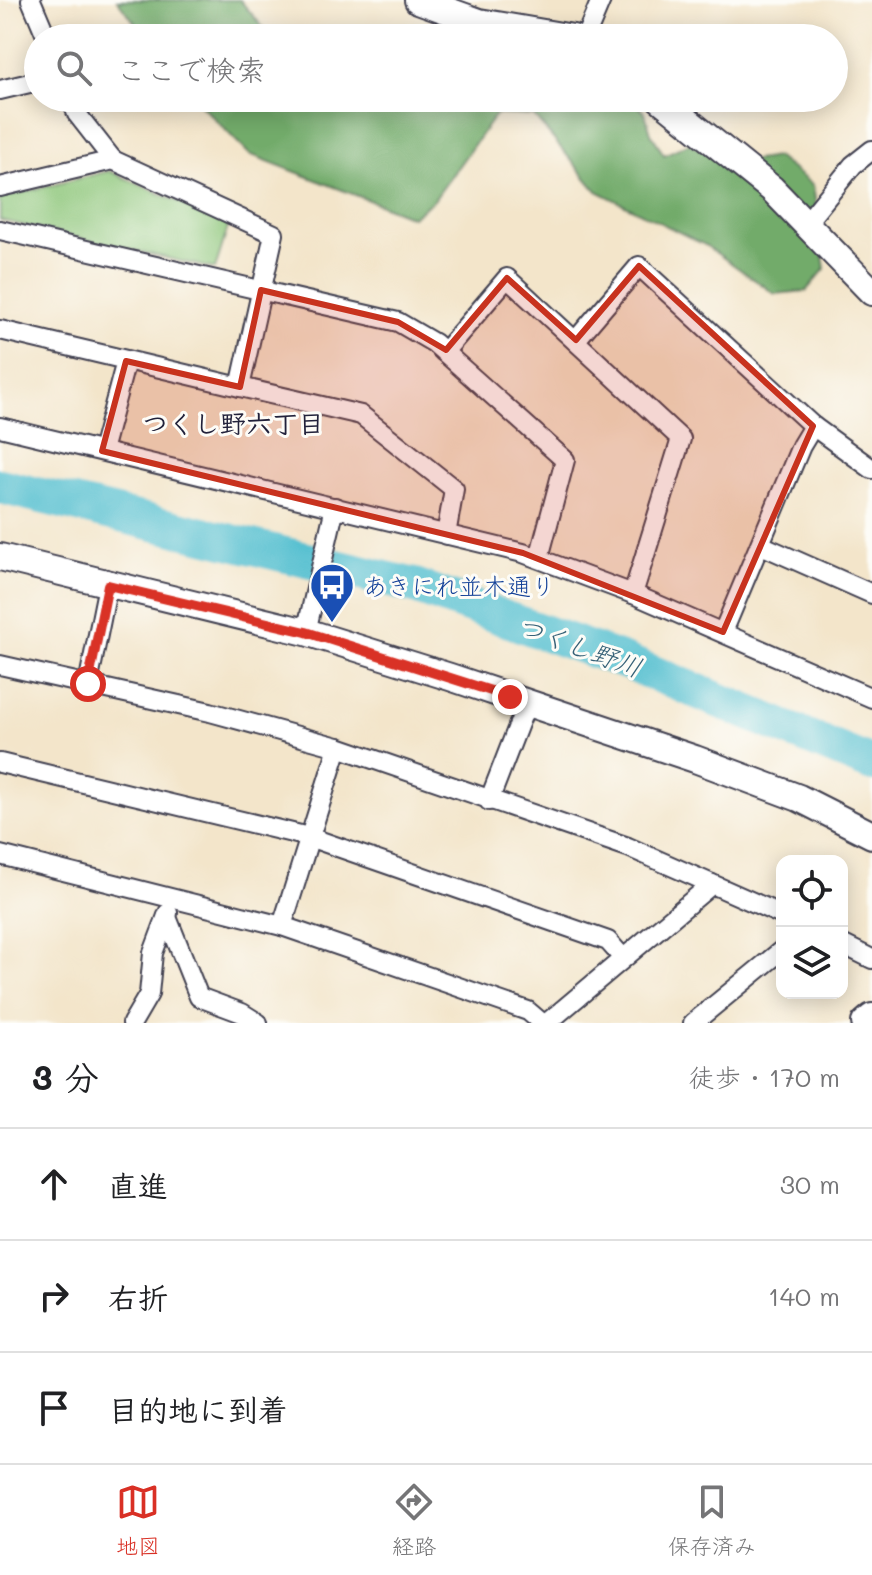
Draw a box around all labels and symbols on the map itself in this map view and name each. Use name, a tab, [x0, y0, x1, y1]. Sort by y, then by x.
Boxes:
district label: つくし野六丁目	[142, 406, 324, 440]
bus stop icon: あきにれ並木通り	[308, 561, 356, 624]
place label: あきにれ並木通り	[363, 570, 555, 601]
water label: つくし野川	[513, 608, 647, 684]
route start	[70, 666, 106, 702]
route end	[492, 679, 528, 715]

